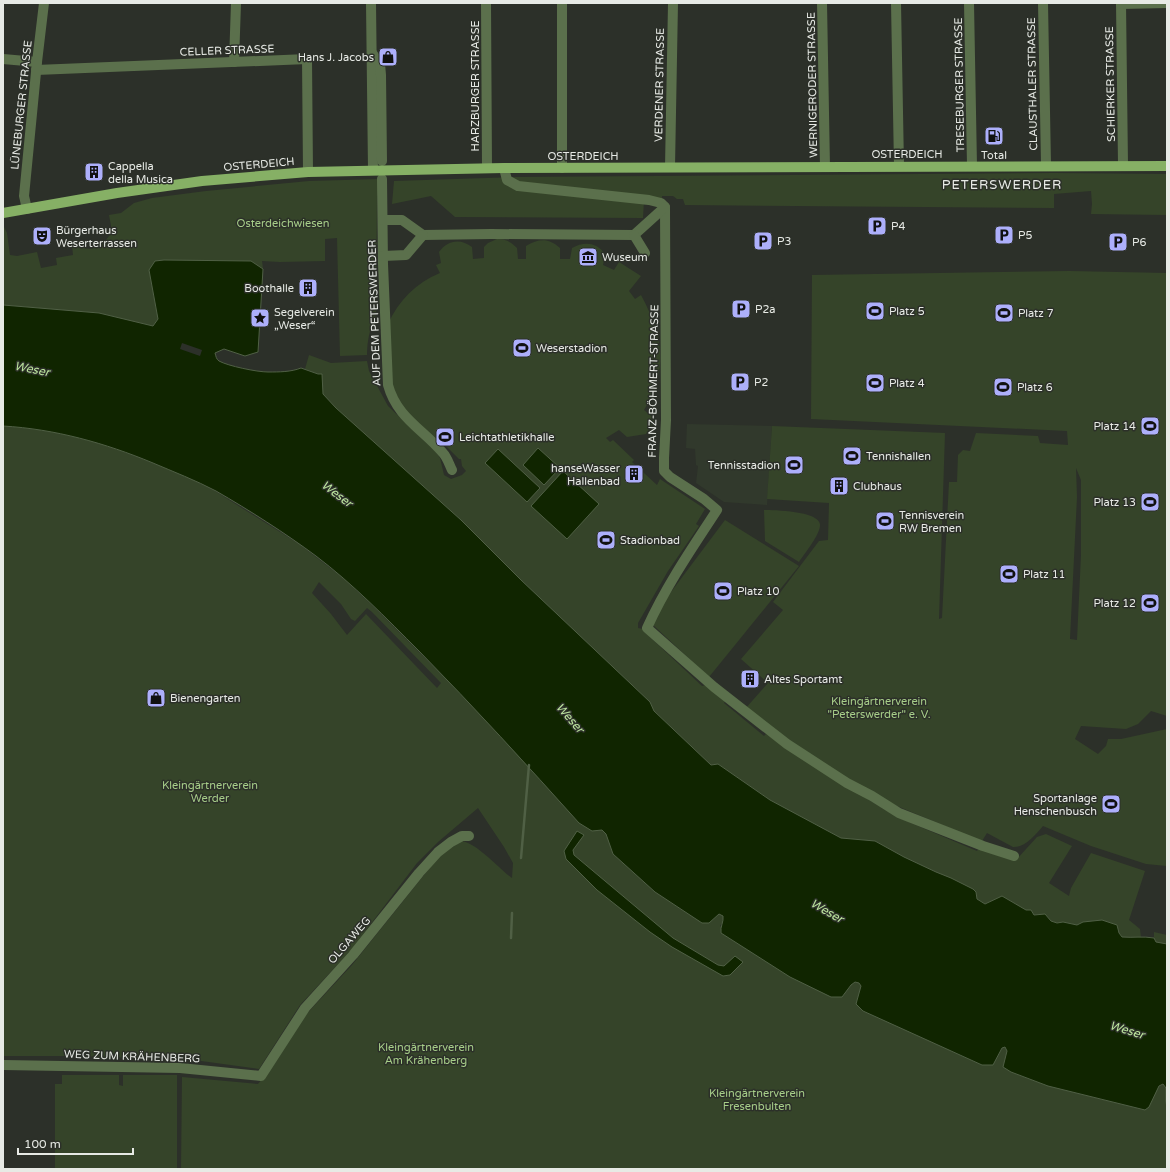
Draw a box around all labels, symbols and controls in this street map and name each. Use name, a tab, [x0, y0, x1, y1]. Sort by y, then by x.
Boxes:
street label: WERNIGERODER STRASSE	[805, 12, 820, 158]
street label: TRESEBURGER STRASSE	[952, 17, 967, 153]
street label: CLAUSTHALER STRASSE	[1025, 17, 1040, 151]
street label: HARZBURGER STRASSE	[469, 21, 482, 151]
street label: SCHIERKER STRASSE	[1103, 26, 1118, 142]
street label: VERDENER STRASSE	[652, 28, 667, 142]
street label: LÜNEBURGER STRASSE	[8, 40, 35, 170]
street label: CELLER STRASSE	[179, 42, 275, 59]
shop icon: Hans J. Jacobs	[377, 46, 399, 68]
place label: Hans J. Jacobs	[298, 51, 374, 64]
fuel station icon: Total	[983, 125, 1005, 147]
street label: OSTERDEICH	[871, 148, 943, 161]
place label: Total	[981, 149, 1007, 162]
street label: OSTERDEICH	[547, 150, 619, 163]
street label: OSTERDEICH	[223, 155, 295, 174]
place label: Cappella della Musica	[108, 160, 173, 186]
building icon: Cappella della Musica	[83, 161, 105, 183]
district label: PETERSWERDER	[942, 177, 1062, 193]
parking icon: P4	[866, 215, 888, 237]
park label: Osterdeichwiesen	[237, 217, 329, 230]
place label: P4	[891, 220, 905, 233]
place label: Bürgerhaus Weserterrassen	[56, 224, 137, 250]
parking icon: P5	[993, 224, 1015, 246]
theatre icon: Bürgerhaus Weserterrassen	[31, 225, 53, 247]
place label: P5	[1018, 229, 1032, 242]
parking icon: P3	[752, 230, 774, 252]
parking icon: P6	[1107, 231, 1129, 253]
place label: P3	[777, 235, 791, 248]
place label: P6	[1132, 236, 1146, 249]
street label: AUF DEM PETERSWERDER	[365, 239, 384, 386]
museum icon: Wuseum	[577, 246, 599, 268]
place label: Wuseum	[602, 251, 648, 264]
building icon: Boothalle	[297, 277, 319, 299]
place label: Boothalle	[244, 282, 294, 295]
parking icon: P2a	[730, 298, 752, 320]
sports icon: Platz 5	[864, 300, 886, 322]
sports icon: Platz 7	[993, 302, 1015, 324]
place label: P2a	[755, 303, 775, 316]
street label: FRANZ-BÖHMERT-STRASSE	[646, 304, 661, 458]
place label: Platz 5	[889, 305, 925, 318]
place label: Segelverein „Weser“	[274, 306, 335, 332]
place icon: Segelverein „Weser“	[249, 307, 271, 329]
place label: Platz 7	[1018, 307, 1054, 320]
sports icon: Weserstadion	[511, 337, 533, 359]
place label: Weserstadion	[536, 342, 607, 355]
water label: Weser	[13, 359, 52, 380]
parking icon: P2	[729, 371, 751, 393]
sports icon: Platz 4	[864, 372, 886, 394]
place label: P2	[754, 376, 768, 389]
sports icon: Platz 6	[992, 376, 1014, 398]
place label: Platz 4	[889, 377, 925, 390]
place label: Platz 6	[1017, 381, 1053, 394]
sports icon: Platz 14	[1139, 415, 1161, 437]
place label: Platz 14	[1094, 420, 1136, 433]
sports icon: Leichtathletikhalle	[434, 426, 456, 448]
place label: Leichtathletikhalle	[459, 431, 554, 444]
sports icon: Tennishallen	[841, 445, 863, 467]
place label: Tennishallen	[866, 450, 931, 463]
sports icon: Tennisstadion	[783, 454, 805, 476]
place label: Tennisstadion	[708, 459, 780, 472]
place label: hanseWasser Hallenbad	[551, 462, 621, 488]
building icon: hanseWasser Hallenbad	[623, 463, 645, 485]
building icon: Clubhaus	[828, 475, 850, 497]
water label: Weser	[319, 478, 357, 511]
place label: Clubhaus	[853, 480, 902, 493]
sports icon: Platz 13	[1139, 491, 1161, 513]
place label: Platz 13	[1094, 496, 1136, 509]
place label: Tennisverein RW Bremen	[899, 509, 964, 535]
sports icon: Tennisverein RW Bremen	[874, 510, 896, 532]
sports icon: Stadionbad	[595, 529, 617, 551]
place label: Stadionbad	[620, 534, 680, 547]
sports icon: Platz 11	[998, 563, 1020, 585]
place label: Platz 11	[1023, 568, 1065, 581]
sports icon: Platz 10	[712, 580, 734, 602]
place label: Platz 10	[737, 585, 780, 598]
sports icon: Platz 12	[1139, 592, 1161, 614]
place label: Platz 12	[1094, 597, 1136, 610]
building icon: Altes Sportamt	[739, 668, 761, 690]
place label: Altes Sportamt	[764, 673, 842, 686]
shop icon: Bienengarten	[145, 687, 167, 709]
place label: Bienengarten	[170, 692, 241, 705]
park label: Kleingärtnerverein "Peterswerder" e. V.	[827, 695, 931, 721]
water label: Weser	[553, 700, 588, 737]
park label: Kleingärtnerverein Werder	[162, 779, 258, 805]
place label: Sportanlage Henschenbusch	[1014, 792, 1097, 818]
sports icon: Sportanlage Henschenbusch	[1100, 793, 1122, 815]
water label: Weser	[808, 896, 847, 927]
street label: OLGAWEG	[325, 914, 373, 967]
water label: Weser	[1108, 1018, 1147, 1042]
park label: Kleingärtnerverein Am Krähenberg	[378, 1041, 474, 1067]
street label: WEG ZUM KRÄHENBERG	[64, 1048, 200, 1065]
park label: Kleingärtnerverein Fresenbulten	[709, 1087, 805, 1113]
scale bar	[18, 1130, 133, 1156]
text: 100 m	[24, 1137, 61, 1151]

